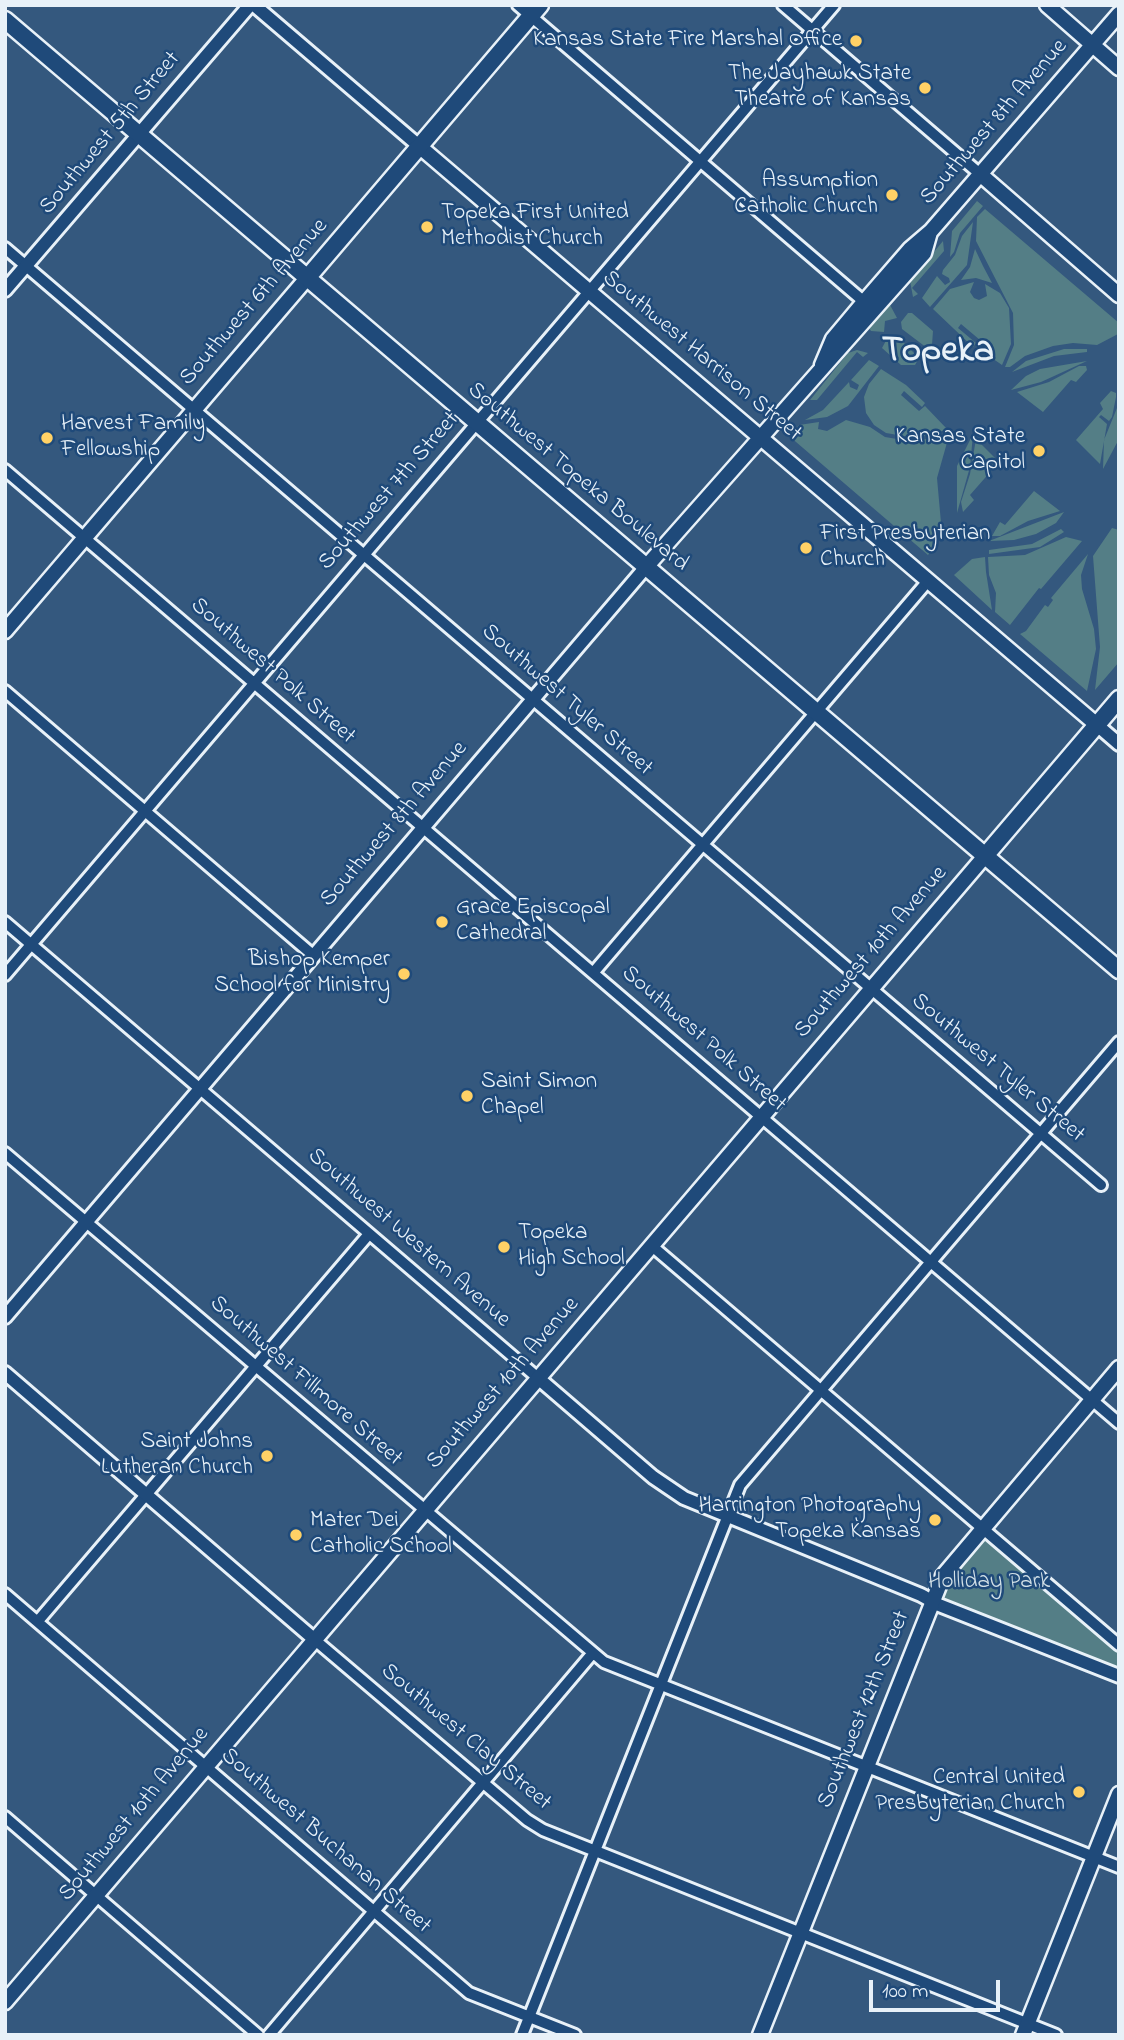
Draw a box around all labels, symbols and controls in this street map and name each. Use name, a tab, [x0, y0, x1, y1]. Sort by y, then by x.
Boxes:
place label: Kansas State Fire Marshal Office	[533, 27, 842, 55]
marker: Kansas State Fire Marshal Office	[848, 33, 864, 49]
street label: Southwest 8th Avenue	[915, 34, 1075, 212]
street label: Southwest 5th Street	[35, 47, 187, 221]
place label: The Jayhawk State Theatre of Kansas	[728, 61, 911, 115]
marker: The Jayhawk State Theatre of Kansas	[917, 80, 933, 96]
place label: Assumption Catholic Church	[734, 168, 878, 222]
marker: Assumption Catholic Church	[884, 187, 900, 203]
place label: Topeka First United Methodist Church	[441, 200, 629, 254]
street label: Southwest 6th Avenue	[175, 214, 335, 392]
marker: Topeka First United Methodist Church	[419, 219, 435, 235]
street label: Southwest Harrison Street	[596, 265, 806, 449]
district label: Topeka	[882, 332, 994, 376]
street label: Southwest Topeka Boulevard	[461, 377, 693, 579]
street label: Southwest 7th Street	[314, 407, 466, 577]
place label: Harvest Family Fellowship	[61, 411, 205, 465]
place label: Kansas State Capitol	[896, 424, 1025, 478]
marker: Harvest Family Fellowship	[39, 430, 55, 446]
marker: Kansas State Capitol	[1031, 443, 1047, 459]
place label: First Presbyterian Church	[820, 521, 990, 575]
marker: First Presbyterian Church	[798, 540, 814, 556]
street label: Southwest Polk Street	[184, 593, 360, 751]
street label: Southwest Tyler Street	[475, 619, 657, 783]
street label: Southwest 8th Avenue	[315, 736, 475, 914]
street label: Southwest 10th Avenue	[790, 861, 954, 1045]
place label: Grace Episcopal Cathedral	[456, 895, 610, 949]
marker: Grace Episcopal Cathedral	[434, 914, 450, 930]
place label: Bishop Kemper School for Ministry	[214, 947, 390, 1001]
street label: Southwest Polk Street	[615, 961, 791, 1119]
marker: Bishop Kemper School for Ministry	[396, 966, 412, 982]
street label: Southwest Tyler Street	[905, 988, 1089, 1150]
place label: Saint Simon Chapel	[481, 1069, 597, 1123]
marker: Saint Simon Chapel	[459, 1088, 475, 1104]
street label: Southwest Western Avenue	[301, 1143, 515, 1335]
place label: Topeka High School	[518, 1220, 625, 1274]
marker: Topeka High School	[496, 1239, 512, 1255]
street label: Southwest Fillmore Street	[203, 1291, 407, 1473]
street label: Southwest 10th Avenue	[422, 1292, 586, 1476]
place label: Saint Johns Lutheran Church	[101, 1429, 253, 1483]
marker: Saint Johns Lutheran Church	[259, 1448, 275, 1464]
place label: Harrington Photography Topeka Kansas	[698, 1493, 921, 1547]
place label: Mater Dei Catholic School	[310, 1508, 452, 1562]
marker: Harrington Photography Topeka Kansas	[927, 1512, 943, 1528]
marker: Mater Dei Catholic School	[288, 1527, 304, 1543]
park label: Holliday Park	[928, 1569, 1050, 1597]
street label: Southwest 12th Street	[813, 1607, 917, 1813]
street label: Southwest Clay Street	[374, 1659, 556, 1817]
street label: Southwest 10th Avenue	[54, 1722, 216, 1908]
street label: Southwest Buchanan Street	[214, 1743, 436, 1941]
place label: Central United Presbyterian Church	[875, 1765, 1065, 1819]
marker: Central United Presbyterian Church	[1071, 1784, 1087, 1800]
scale bar	[872, 1966, 1003, 2010]
text: 100 m	[882, 1977, 928, 2007]

